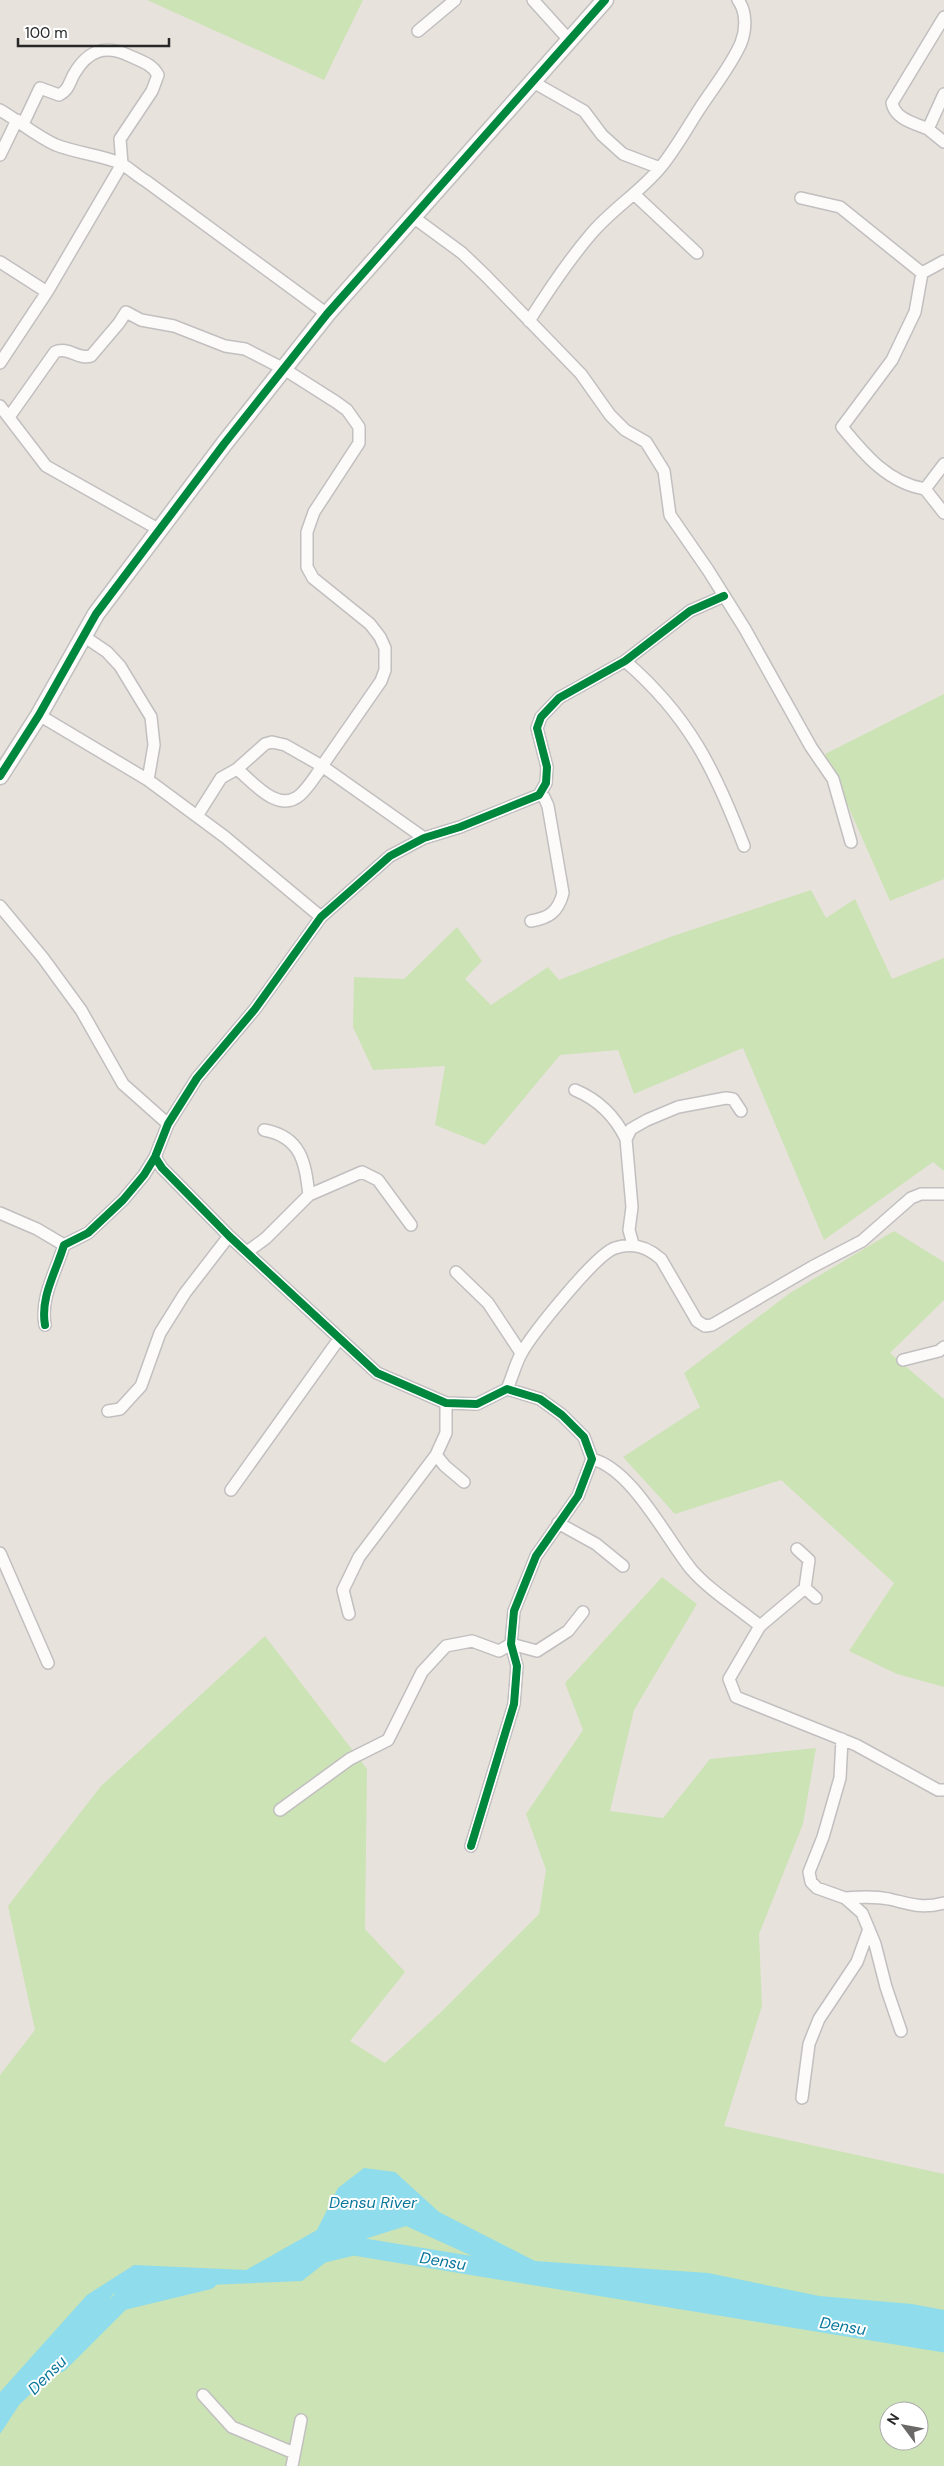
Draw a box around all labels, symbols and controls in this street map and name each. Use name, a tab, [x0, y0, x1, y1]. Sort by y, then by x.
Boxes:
scale bar	[18, 15, 169, 47]
text: 100 m	[25, 23, 68, 43]
water label: Densu River	[329, 2192, 418, 2213]
water label: Densu	[418, 2247, 468, 2275]
water label: Densu	[818, 2312, 868, 2340]
water label: Densu	[23, 2351, 71, 2399]
north arrow	[879, 2401, 929, 2451]
text: N	[883, 2410, 903, 2428]

